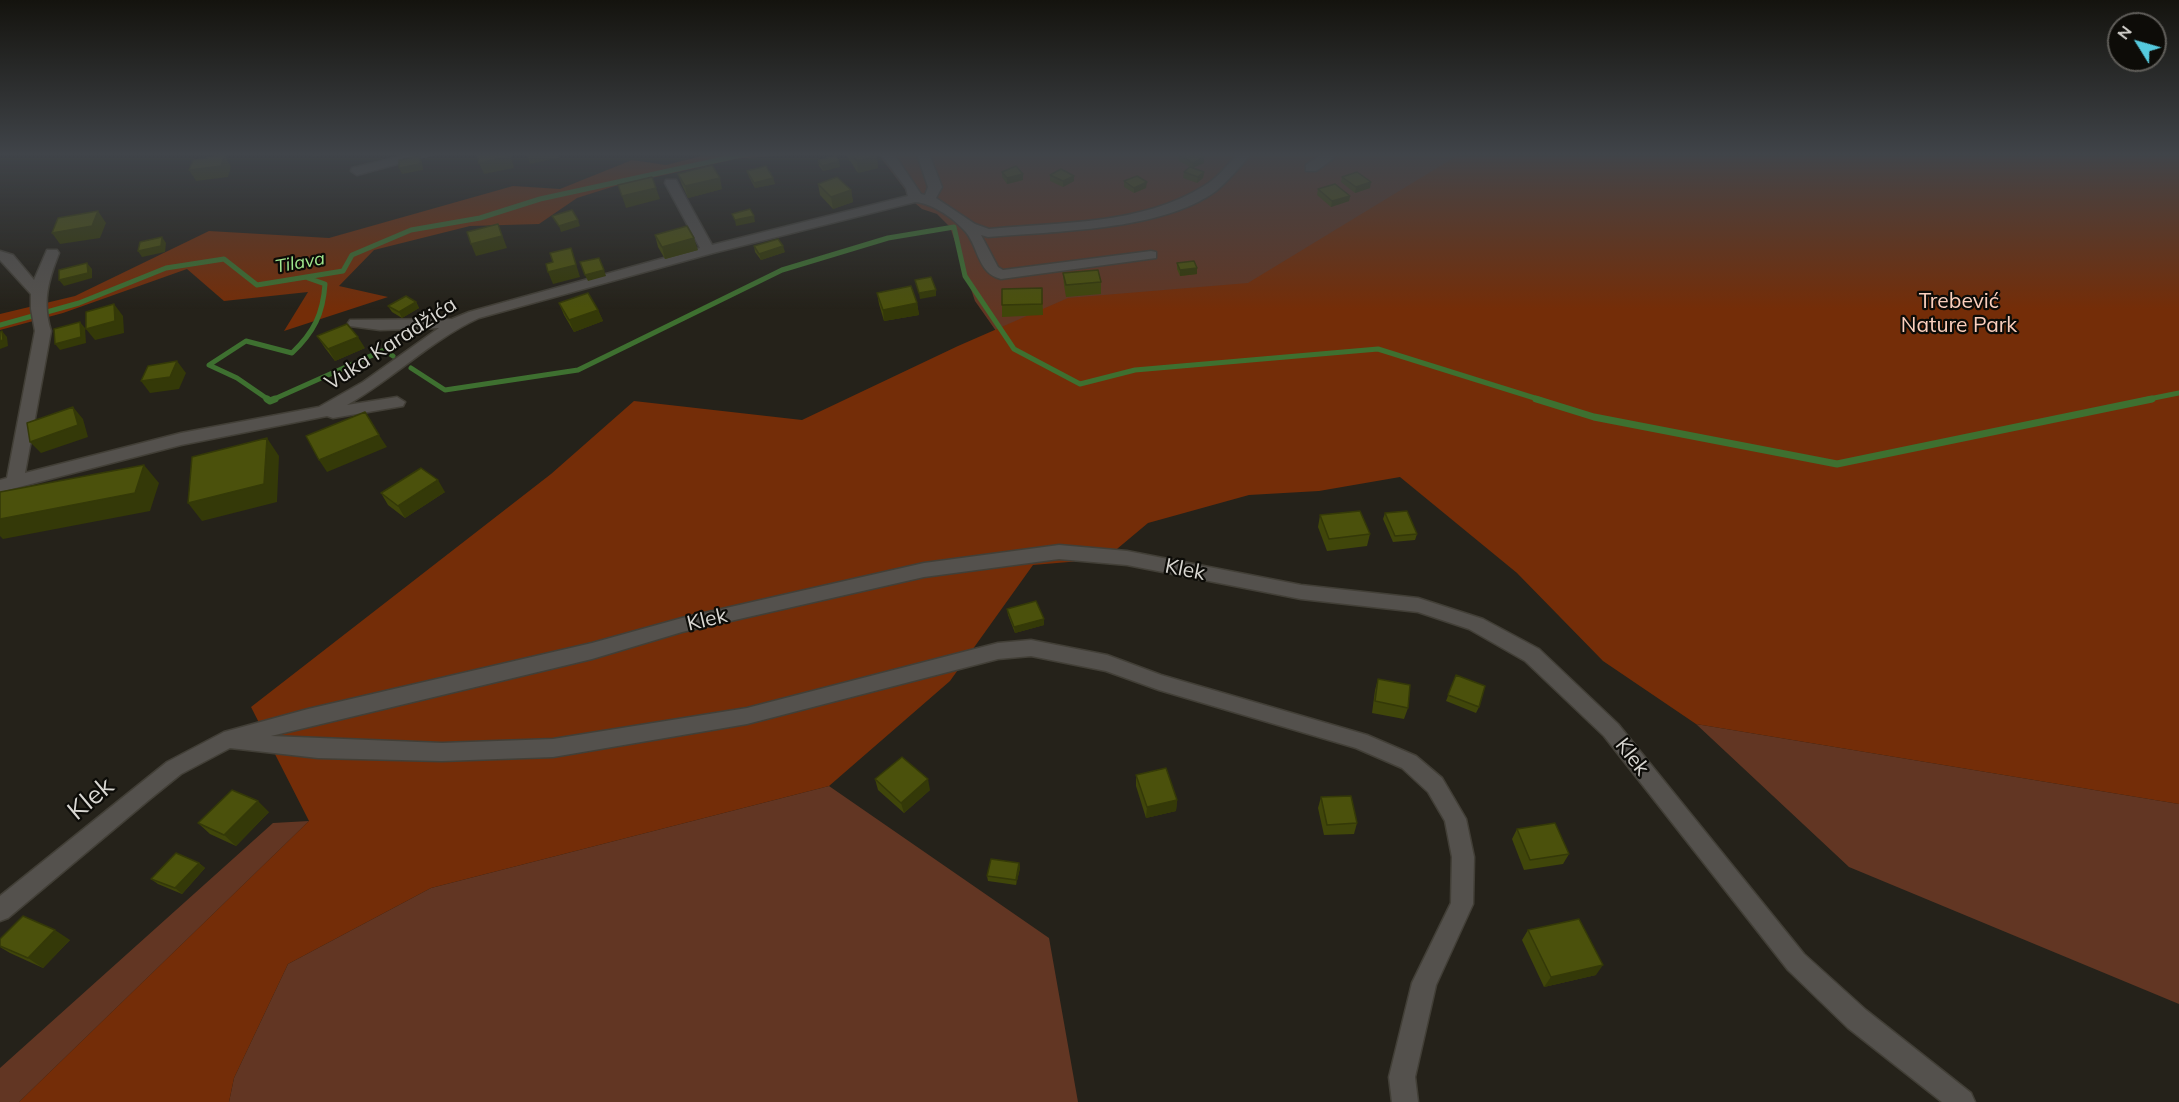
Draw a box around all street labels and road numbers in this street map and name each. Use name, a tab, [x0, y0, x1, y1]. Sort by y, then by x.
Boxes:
street label: Vuka Karadžića	[320, 292, 462, 396]
street label: Klek	[1163, 554, 1207, 586]
street label: Klek	[684, 603, 730, 637]
street label: Klek	[1610, 733, 1654, 781]
street label: Klek	[62, 771, 120, 827]

